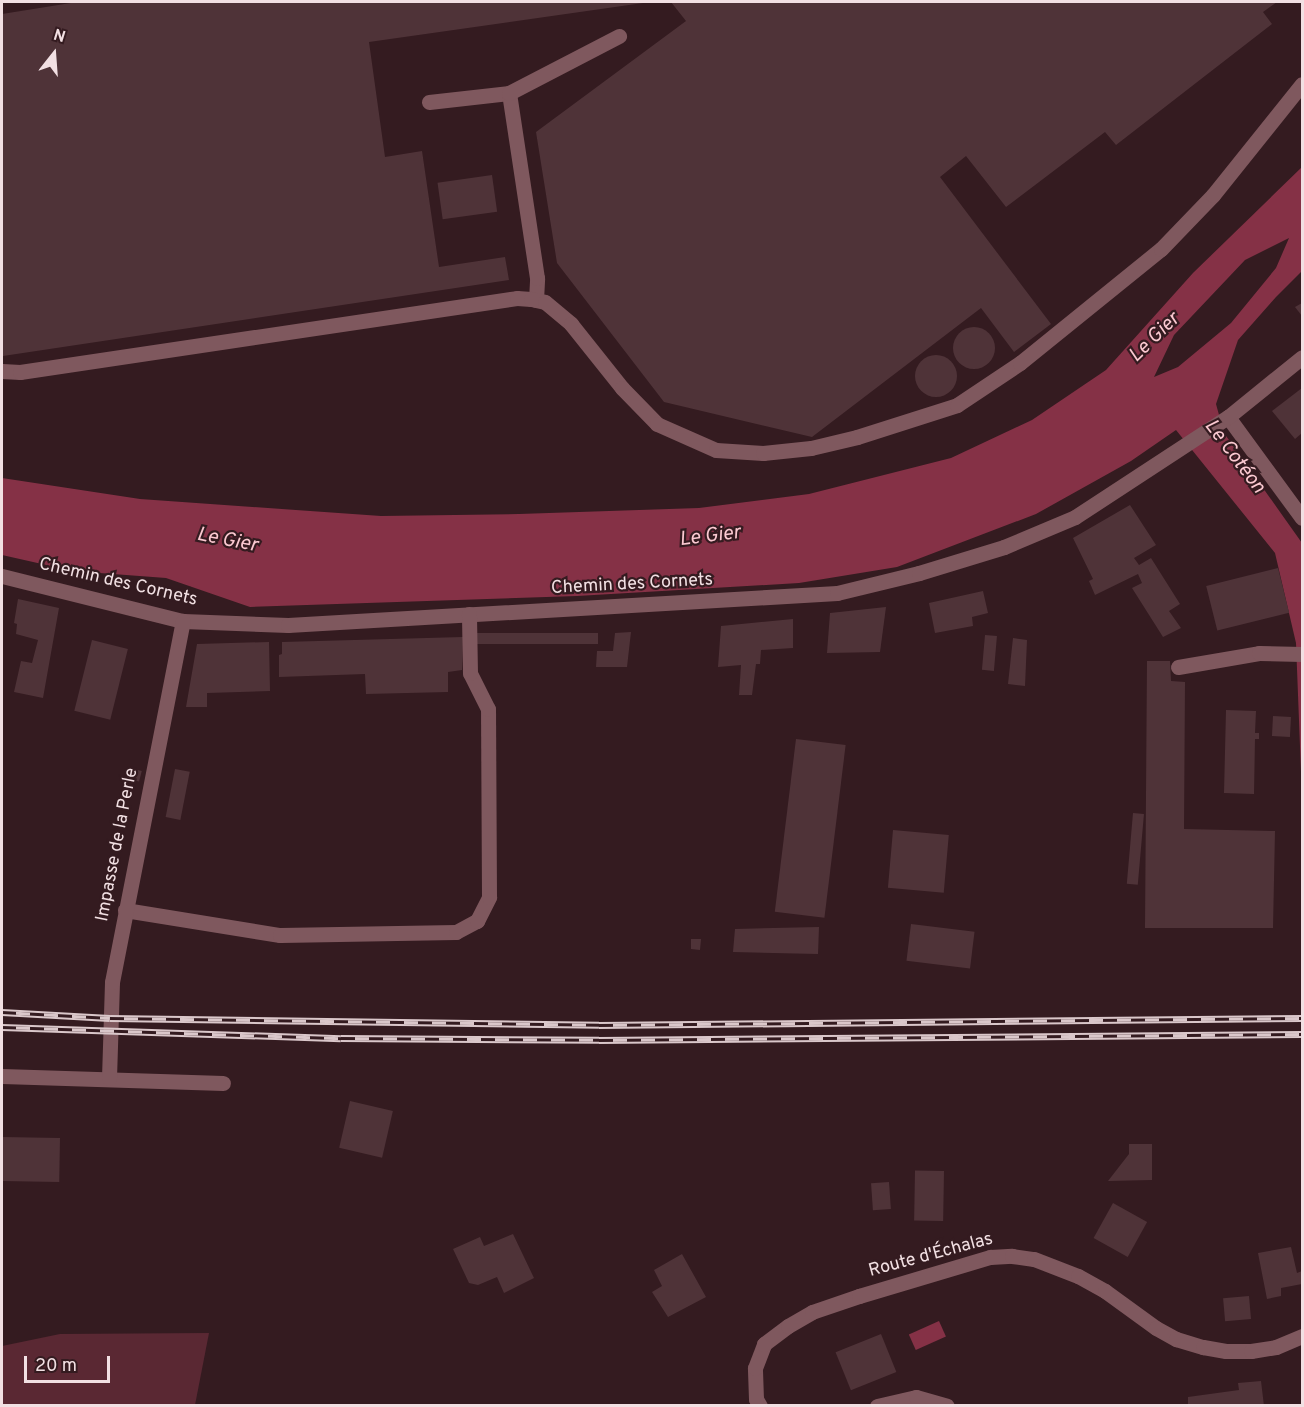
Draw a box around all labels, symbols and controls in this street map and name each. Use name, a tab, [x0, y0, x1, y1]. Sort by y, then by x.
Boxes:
north arrow	[24, 24, 84, 84]
text: N	[51, 26, 68, 48]
water label: Le Gier	[1124, 308, 1186, 368]
water label: Le Cotéon	[1198, 415, 1270, 499]
water label: Le Gier	[678, 521, 742, 553]
water label: Le Gier	[194, 523, 260, 559]
street label: Chemin des Cornets	[37, 554, 199, 612]
street label: Chemin des Cornets	[551, 570, 713, 600]
street label: Impasse de la Perle	[93, 766, 143, 924]
street label: Route d'Échalas	[867, 1229, 995, 1283]
scale bar	[27, 1344, 112, 1382]
text: 20 m	[35, 1355, 77, 1378]

